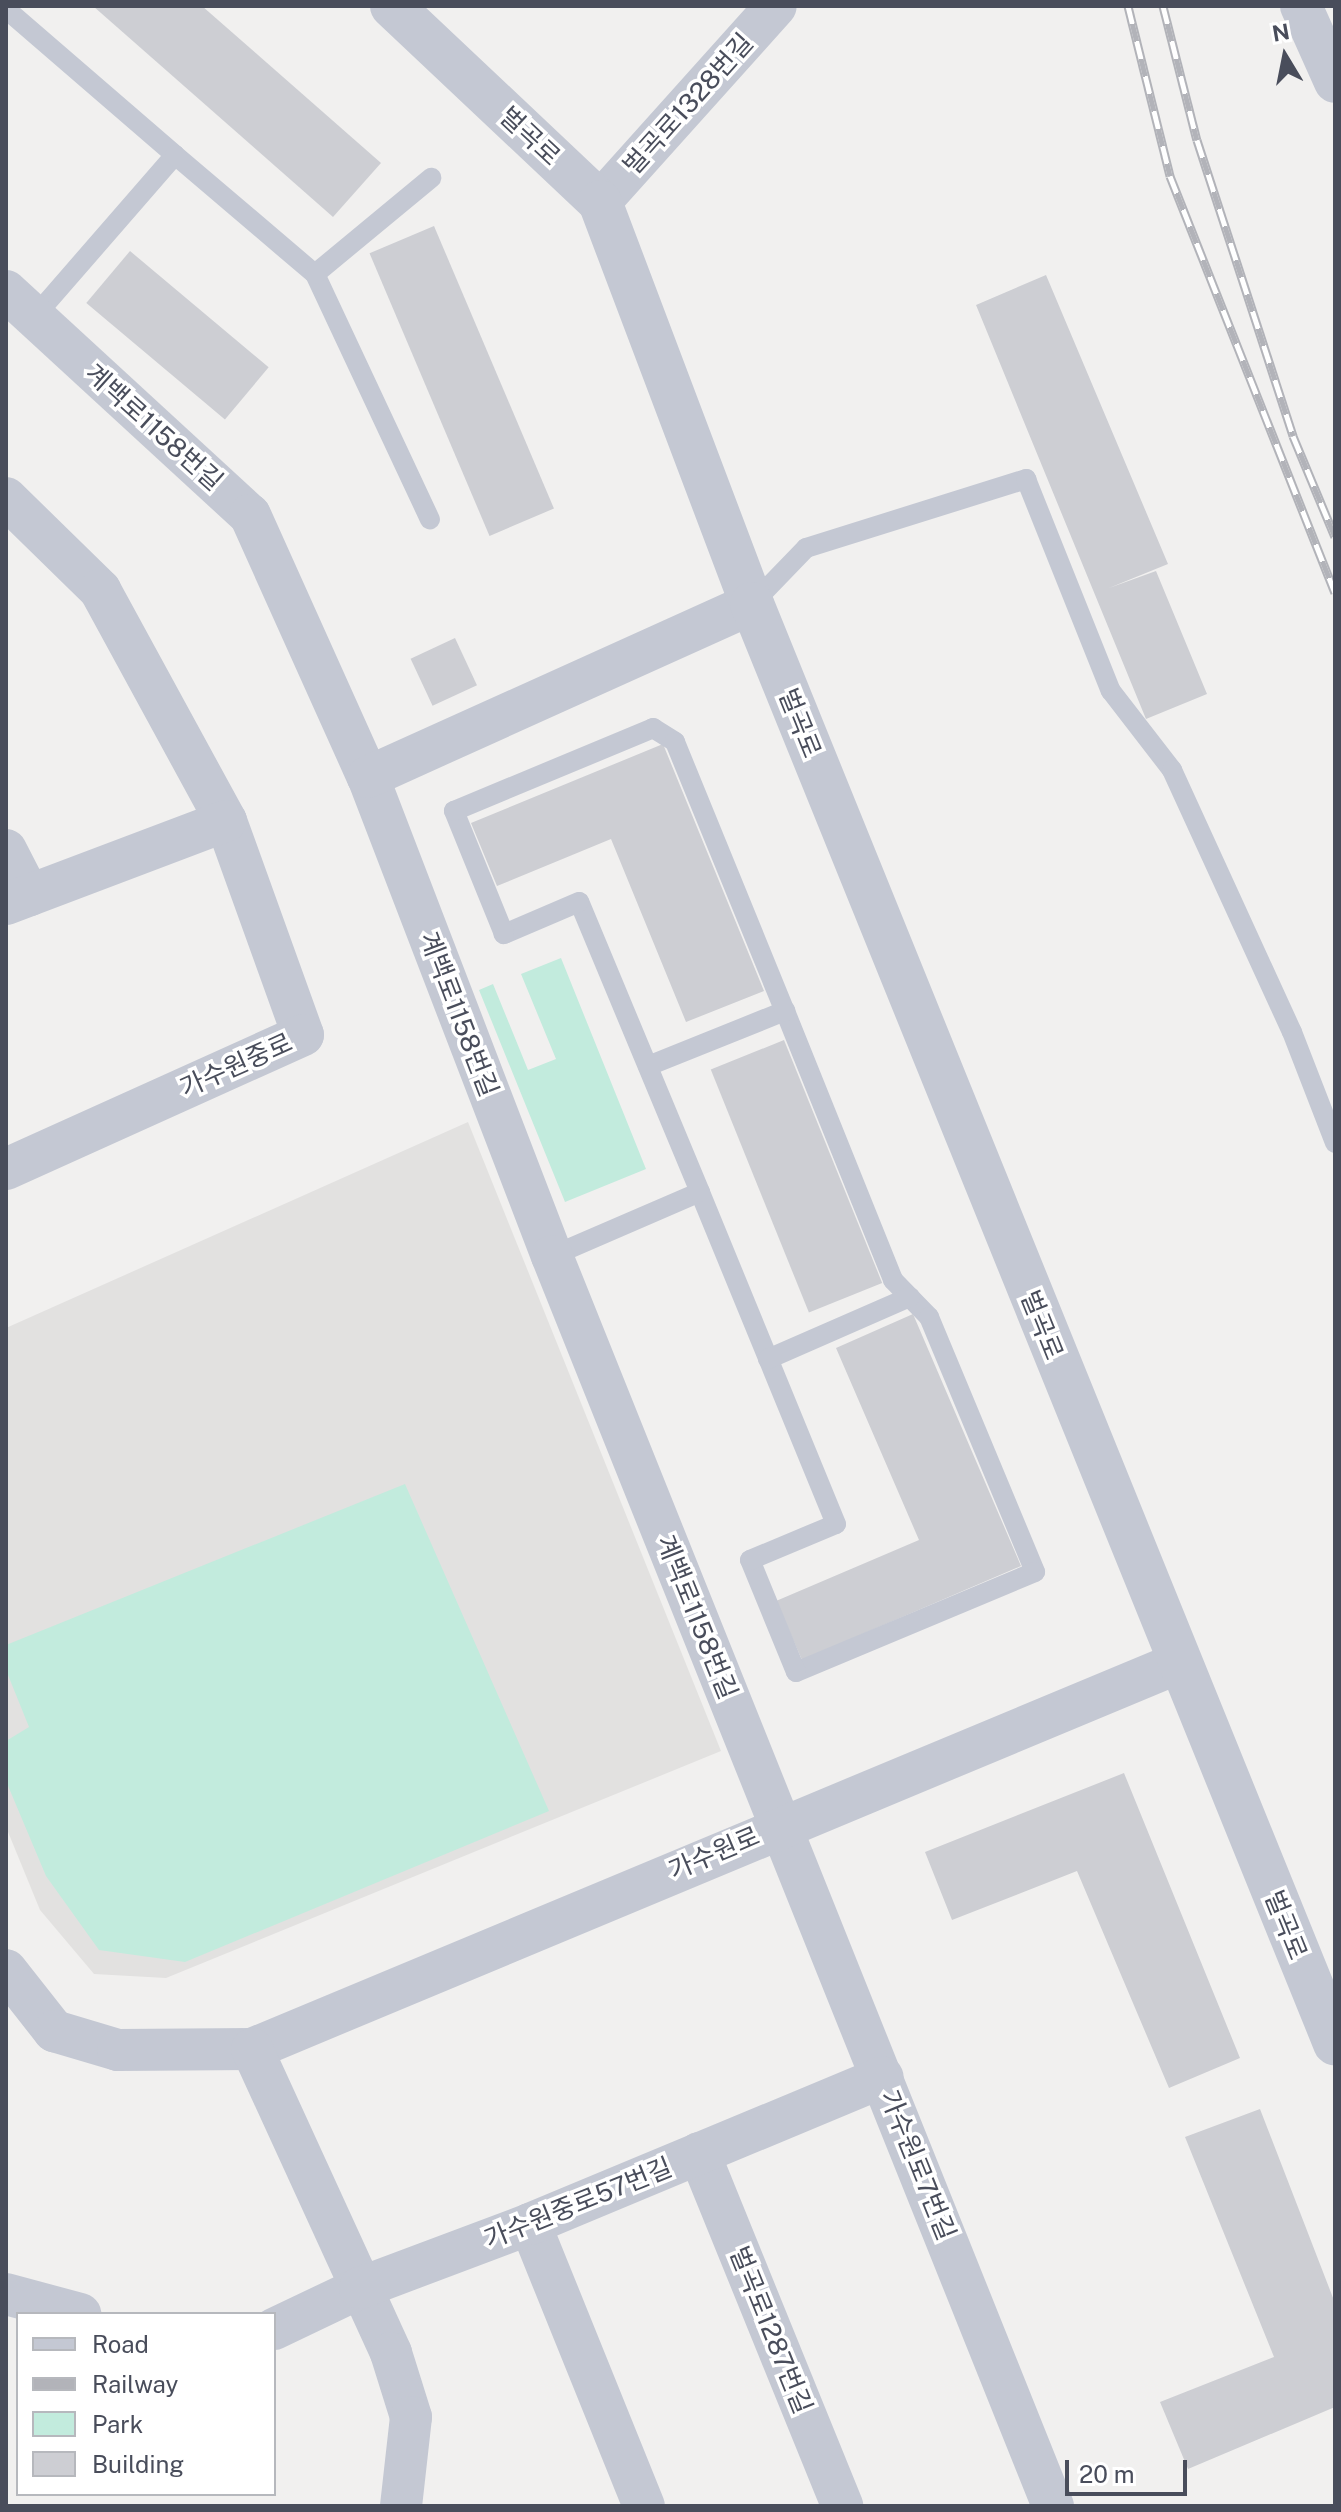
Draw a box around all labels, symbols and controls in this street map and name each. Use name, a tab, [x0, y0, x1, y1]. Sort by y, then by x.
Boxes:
north arrow	[1245, 16, 1325, 96]
text: N	[1270, 18, 1292, 47]
street label: 벌곡로1328번길	[617, 27, 759, 181]
street label: 벌곡로	[493, 100, 567, 172]
street label: 계백로1158번길	[79, 357, 229, 497]
street label: 벌곡로	[772, 684, 828, 762]
street label: 계백로1158번길	[413, 927, 505, 1101]
street label: 가수원중로	[175, 1026, 297, 1104]
street label: 벌곡로	[1014, 1286, 1070, 1364]
street label: 계백로1158번길	[650, 1530, 744, 1704]
street label: 가수원로	[664, 1820, 764, 1886]
street label: 벌곡로	[1258, 1886, 1314, 1964]
street label: 가수원로7번길	[874, 2085, 962, 2245]
street label: 가수원중로57번길	[480, 2151, 676, 2255]
street label: 벌곡로1287번길	[723, 2242, 819, 2418]
legend	[16, 2312, 276, 2496]
text: Road	[92, 2330, 149, 2358]
text: Railway	[92, 2370, 178, 2398]
text: Park	[92, 2410, 143, 2438]
scale bar	[1069, 2444, 1191, 2494]
text: Building	[92, 2450, 184, 2478]
text: 20 m	[1079, 2460, 1135, 2488]

